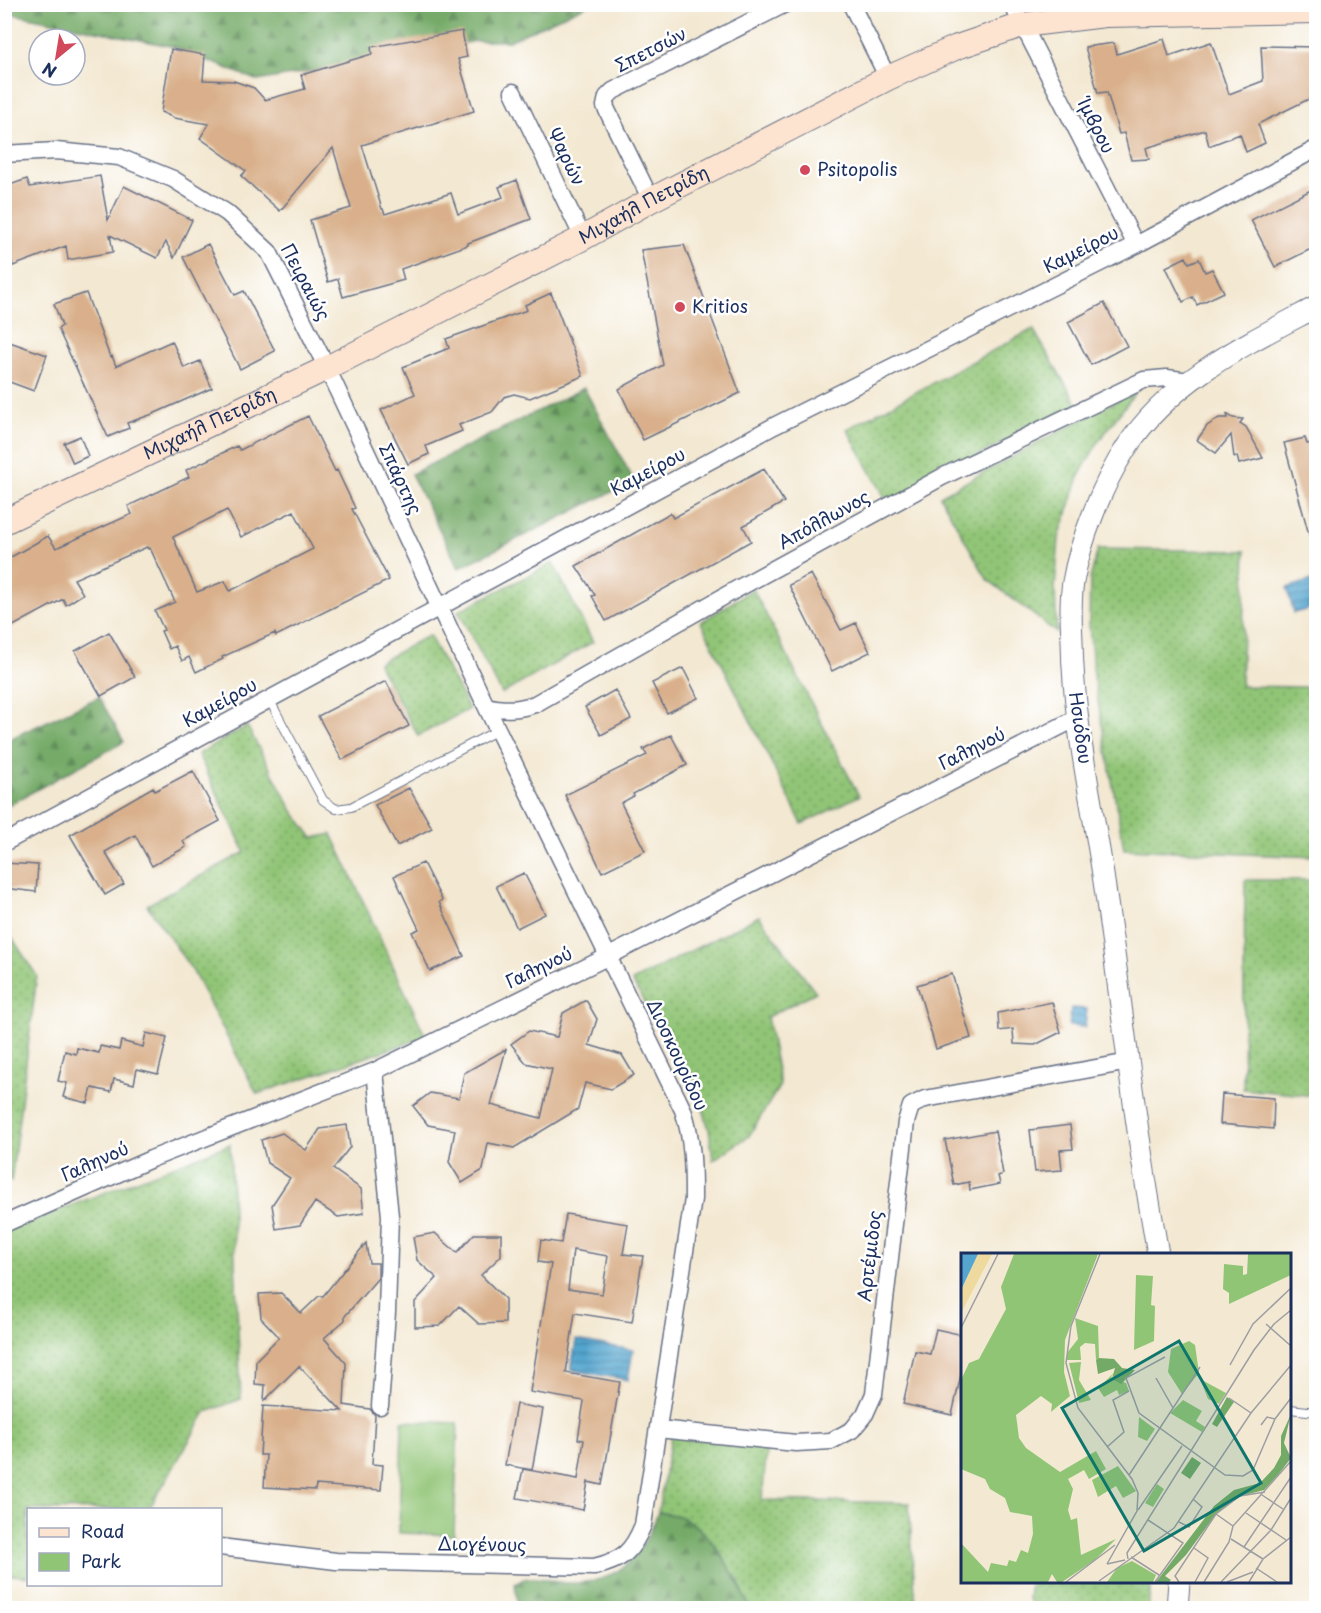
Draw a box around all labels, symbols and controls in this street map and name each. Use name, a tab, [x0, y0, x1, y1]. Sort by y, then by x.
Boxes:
street label: Σπετσών	[610, 19, 691, 78]
north arrow	[27, 27, 87, 87]
text: N	[38, 57, 60, 84]
street label: Ίμβρου	[1071, 91, 1123, 158]
street label: Ψαρών	[542, 123, 593, 190]
place label: Psitopolis	[817, 155, 897, 182]
street label: Μιχαήλ Πετρίδη	[573, 158, 713, 250]
marker: Psitopolis	[798, 163, 812, 177]
street label: Καμείρου	[1038, 218, 1123, 279]
street label: Πειραιώς	[275, 238, 338, 325]
place label: Kritios	[692, 292, 748, 319]
marker: Kritios	[673, 300, 687, 314]
street label: Μιχαήλ Πετρίδη	[138, 379, 280, 466]
street label: Σπάρτης	[373, 438, 430, 518]
street label: Καμείρου	[605, 440, 690, 502]
street label: Απόλλωνος	[772, 482, 874, 555]
street label: Καμείρου	[177, 670, 261, 733]
street label: Ησιόδου	[1063, 690, 1100, 766]
street label: Γαληνού	[933, 719, 1009, 776]
street label: Γαληνού	[500, 939, 576, 994]
street label: Διοσκουρίδου	[641, 994, 716, 1115]
street label: Γαληνού	[56, 1134, 133, 1188]
street label: Αρτέμιδος	[850, 1209, 887, 1303]
inset map	[961, 1253, 1291, 1583]
legend	[27, 1508, 222, 1586]
text: Road	[81, 1517, 125, 1544]
street label: Διογένους	[437, 1529, 527, 1558]
text: Park	[81, 1547, 121, 1574]

